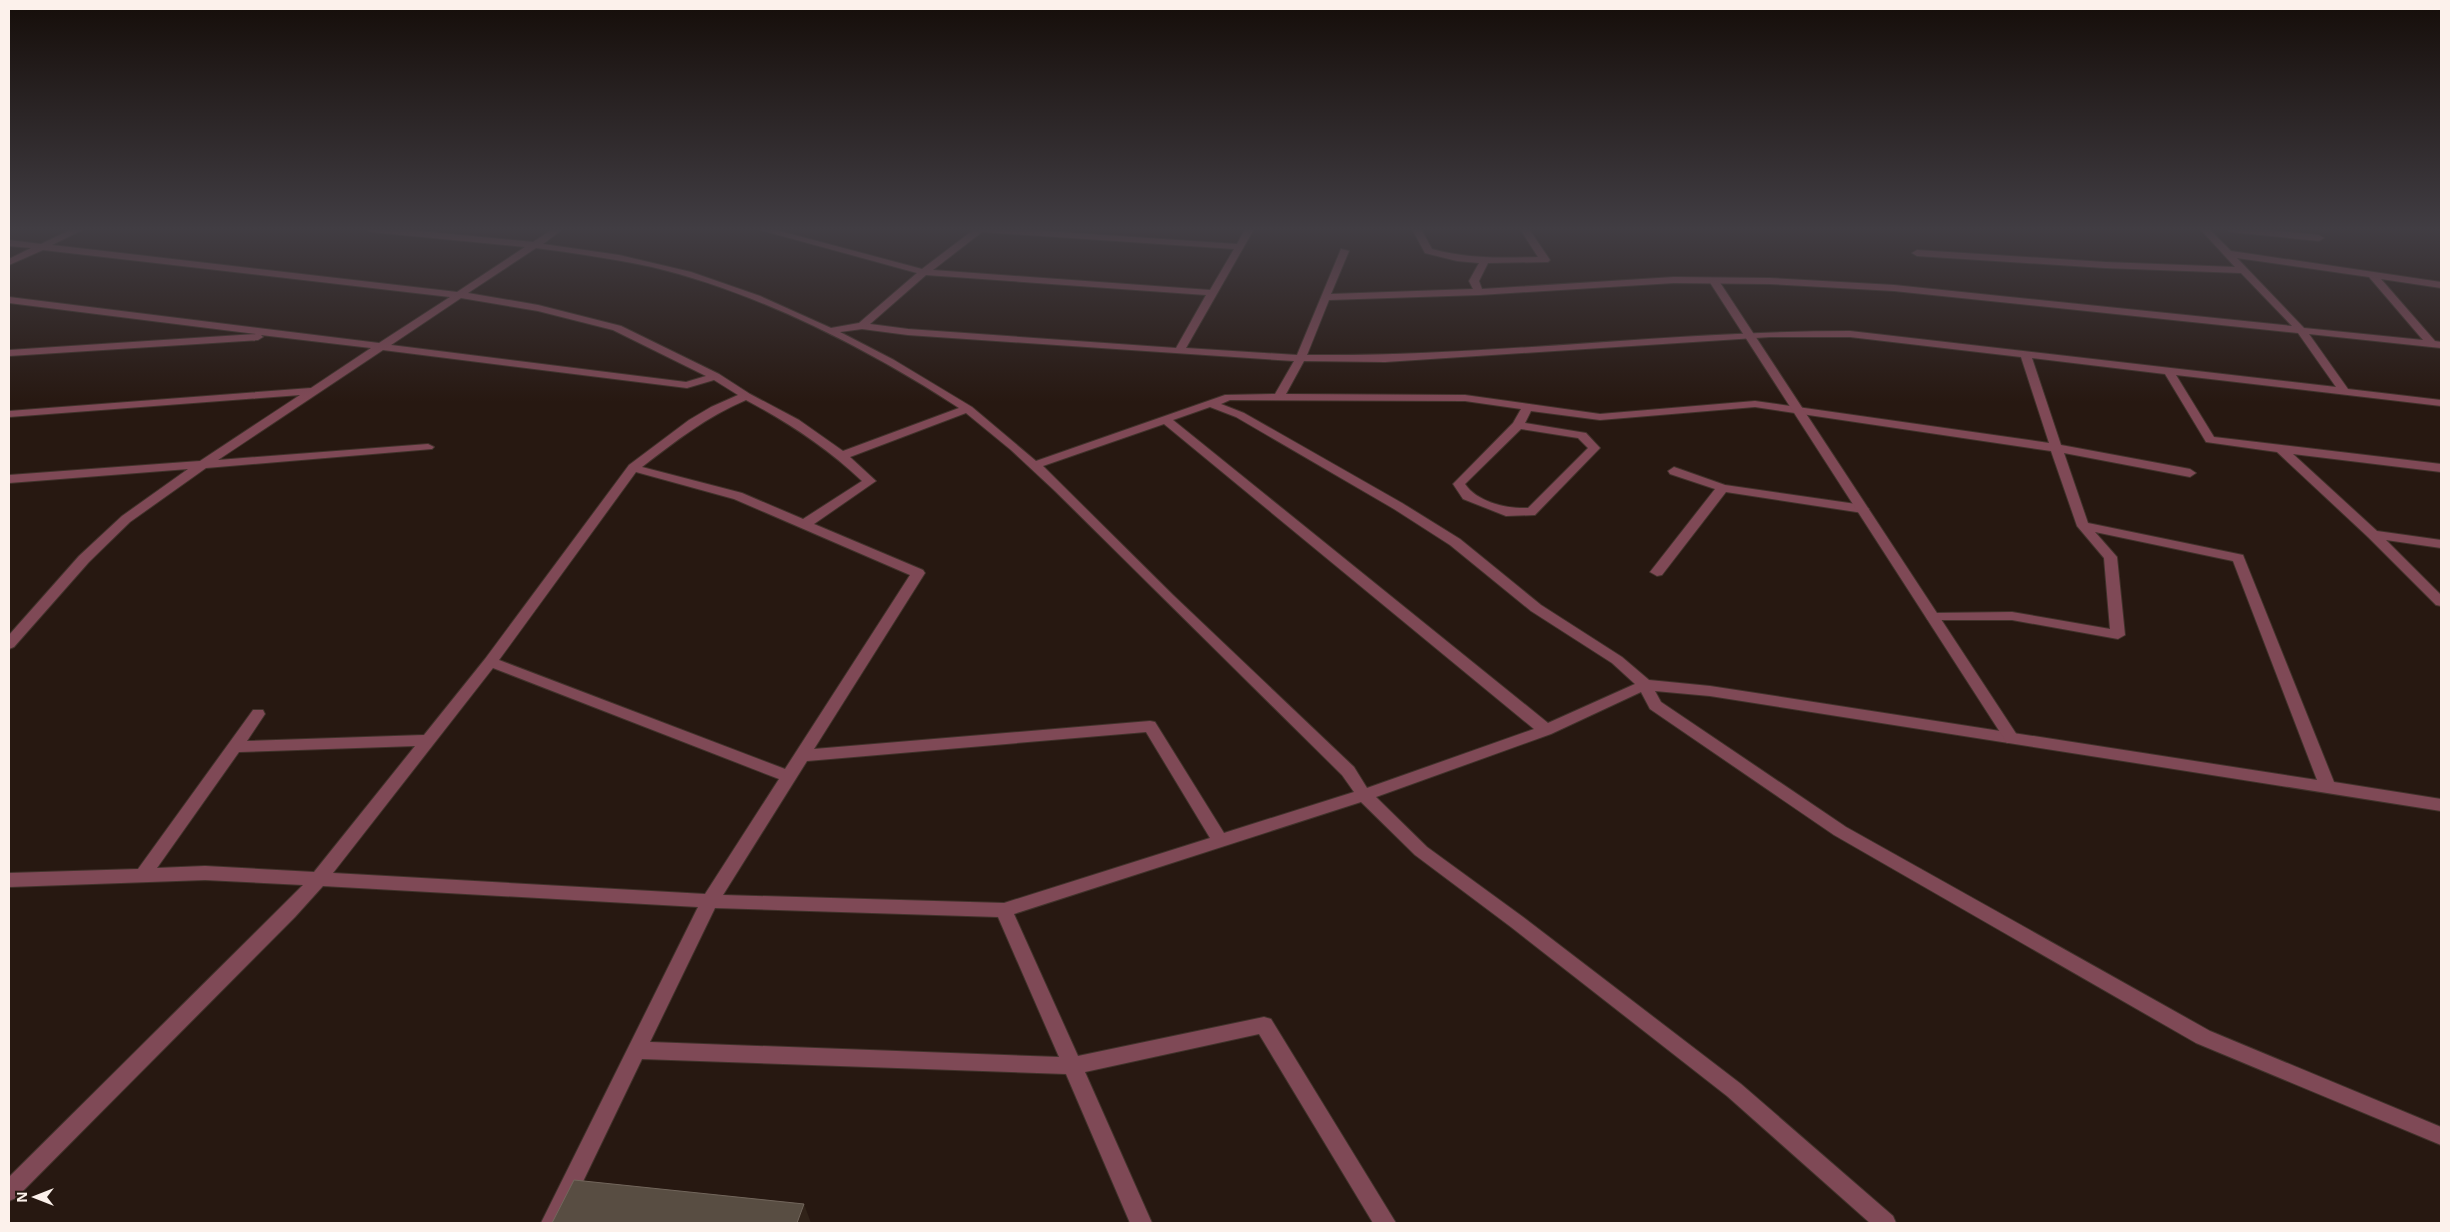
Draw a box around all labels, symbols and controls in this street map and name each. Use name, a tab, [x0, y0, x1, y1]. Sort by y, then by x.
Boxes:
north arrow	[10, 1172, 60, 1222]
text: N	[12, 1191, 31, 1203]

